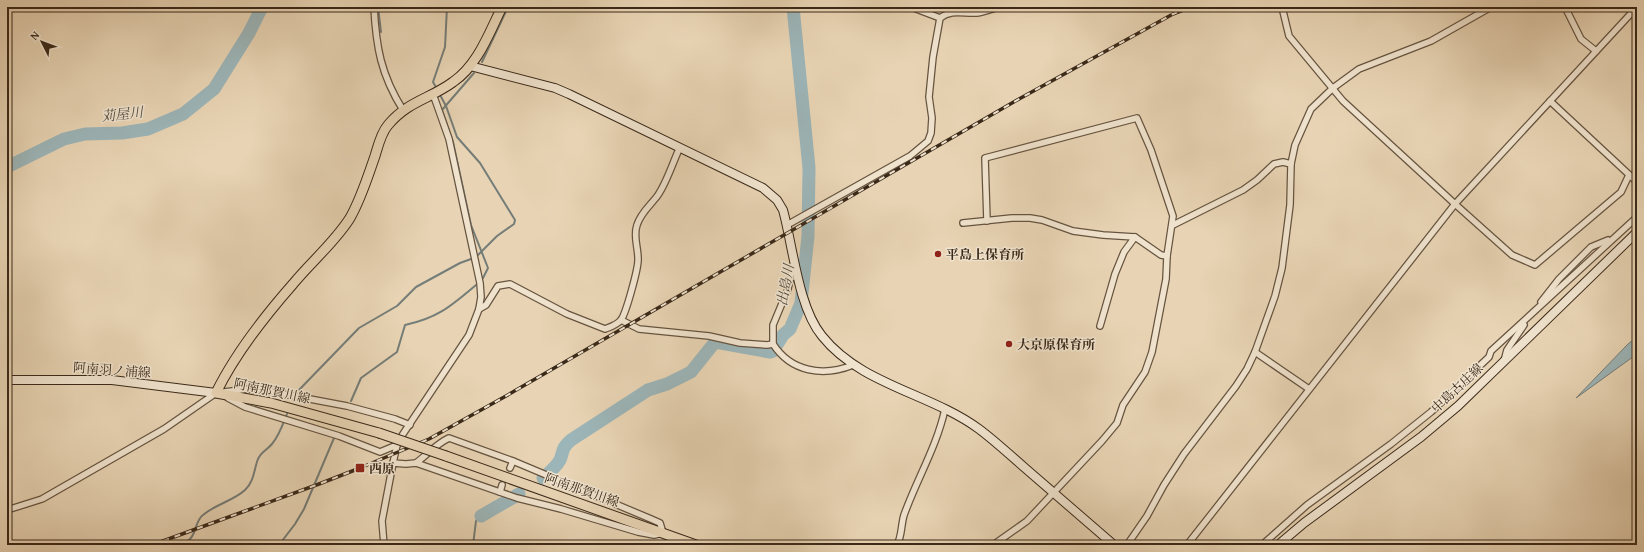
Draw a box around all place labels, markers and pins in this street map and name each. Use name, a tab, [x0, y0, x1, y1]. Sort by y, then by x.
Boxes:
place label: 平島上保育所	[946, 245, 1024, 264]
marker: 平島上保育所	[933, 249, 943, 259]
place label: 大京原保育所	[1017, 335, 1095, 354]
marker: 大京原保育所	[1004, 339, 1014, 349]
place label: 西原	[369, 459, 395, 478]
marker: 西原	[354, 462, 366, 474]

